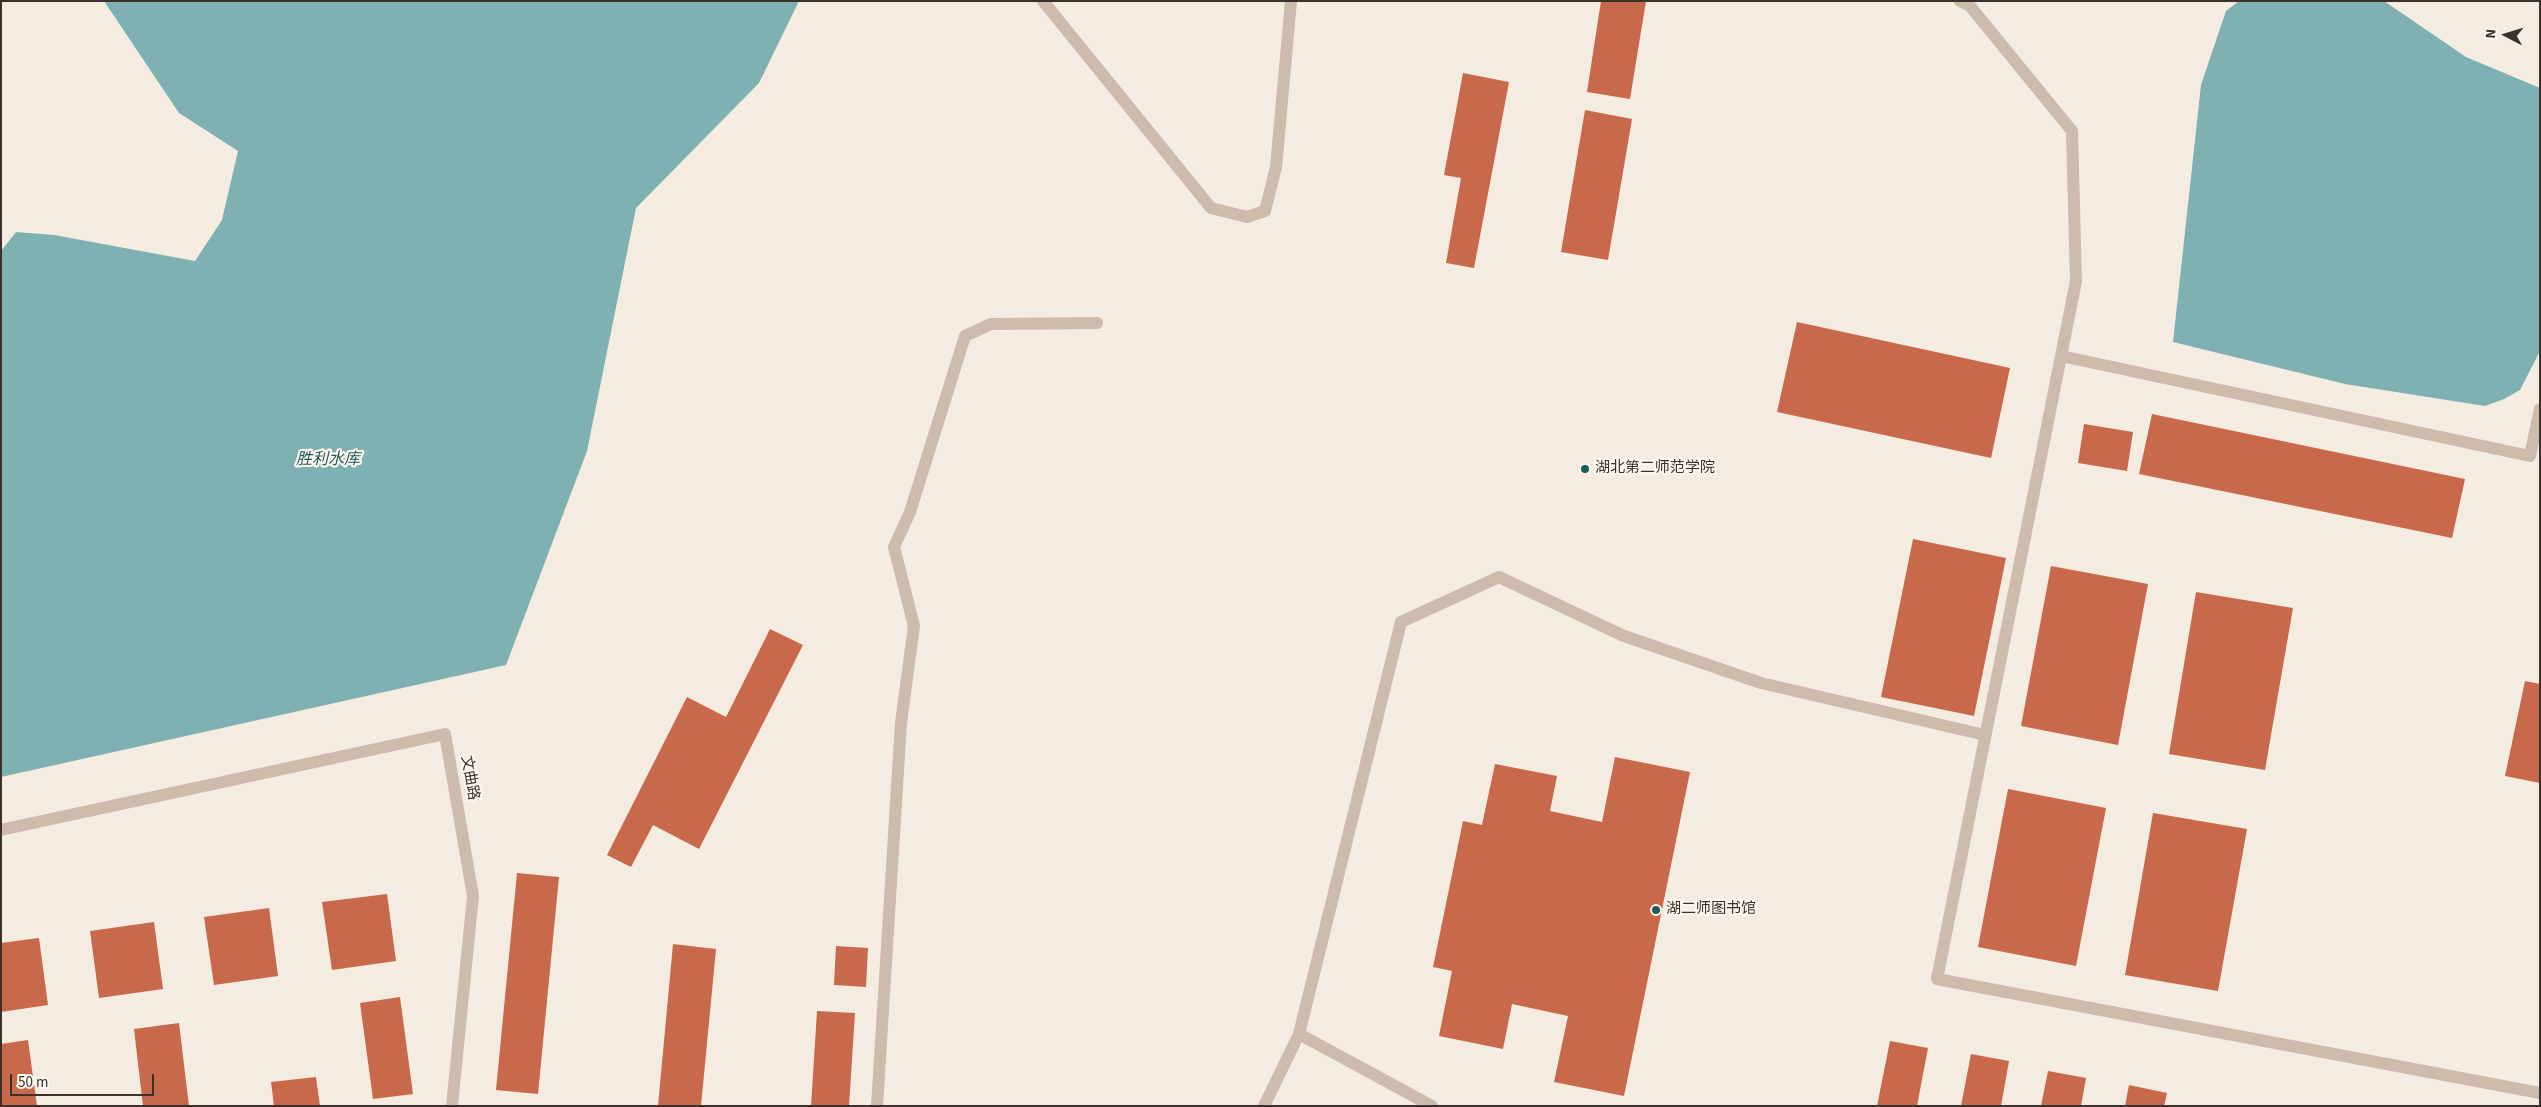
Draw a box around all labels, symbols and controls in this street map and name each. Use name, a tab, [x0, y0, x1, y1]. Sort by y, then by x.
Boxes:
north arrow	[2481, 10, 2531, 60]
text: N	[2481, 28, 2501, 39]
water label: 胜利水库	[296, 450, 360, 470]
place label: 湖北第二师范学院	[1595, 460, 1715, 478]
marker: 湖北第二师范学院	[1579, 463, 1591, 475]
street label: 文曲路	[456, 754, 482, 802]
place label: 湖二师图书馆	[1666, 901, 1756, 919]
marker: 湖二师图书馆	[1650, 904, 1662, 916]
scale bar	[12, 1064, 156, 1096]
text: 50 m	[18, 1072, 48, 1093]

